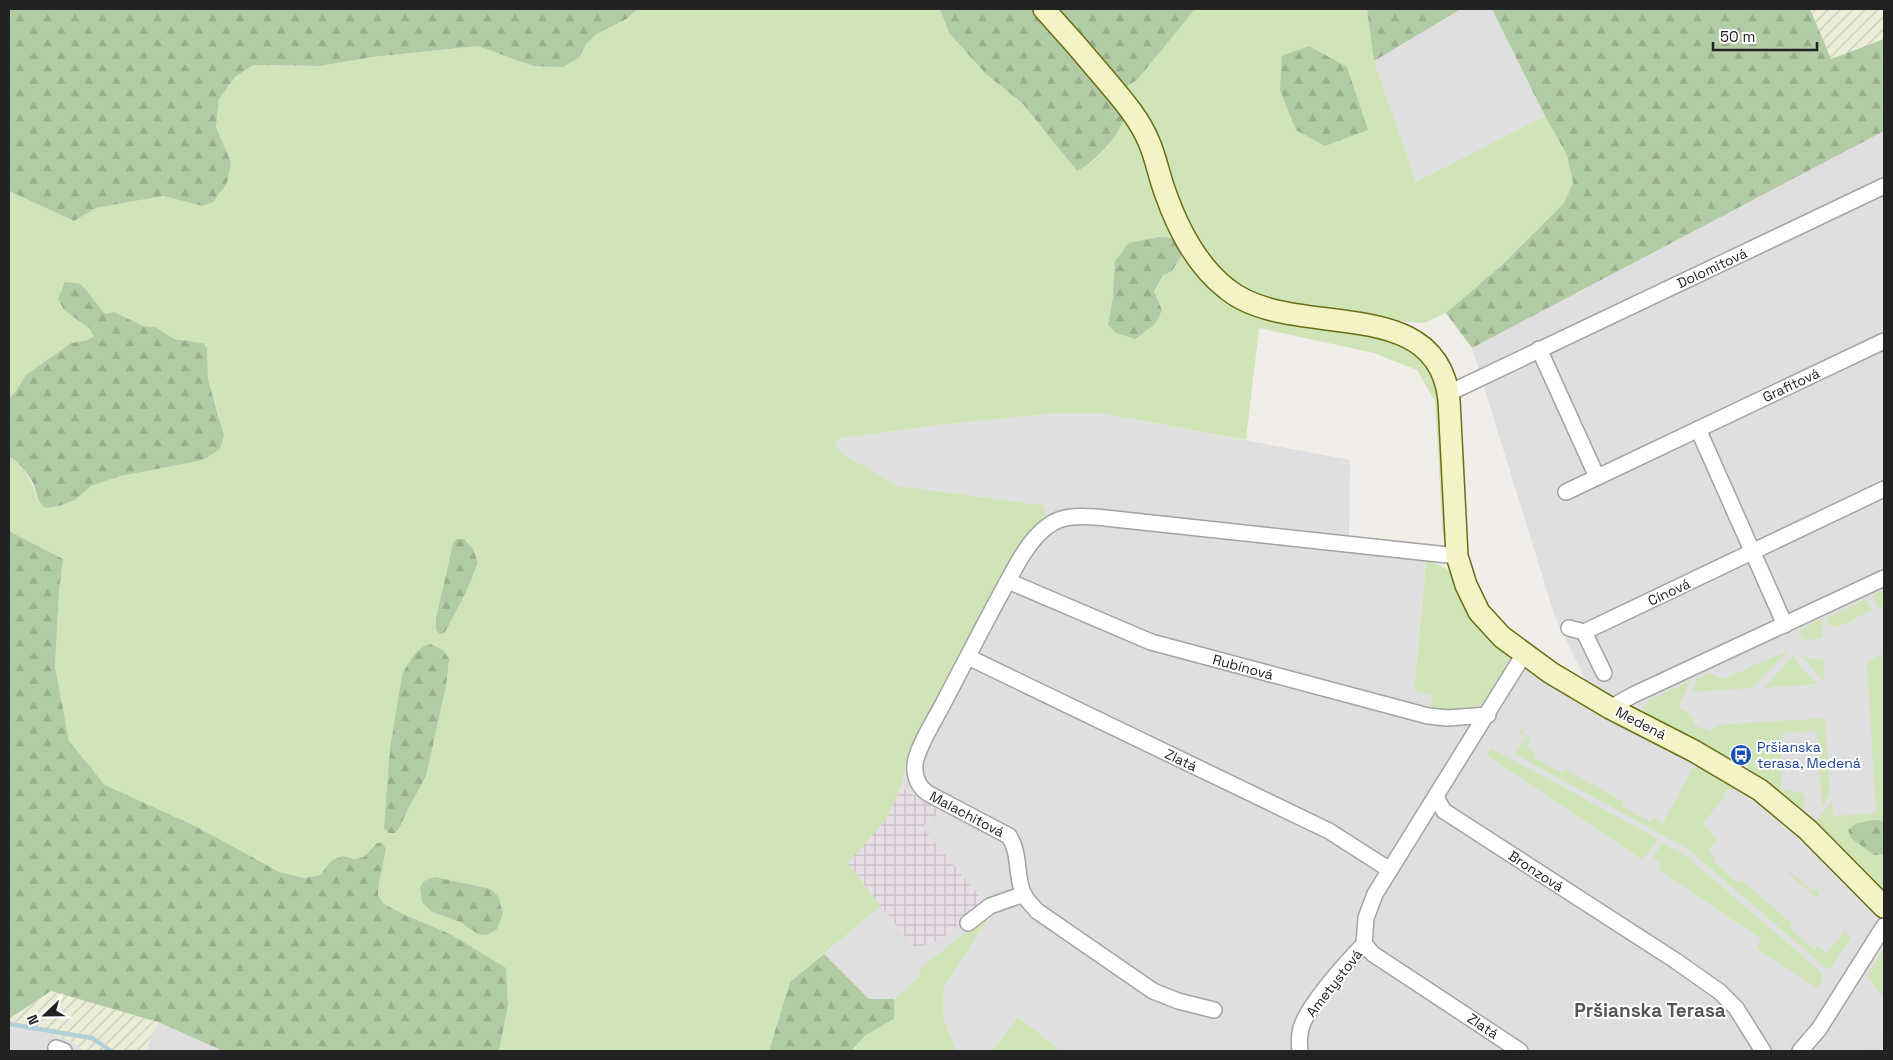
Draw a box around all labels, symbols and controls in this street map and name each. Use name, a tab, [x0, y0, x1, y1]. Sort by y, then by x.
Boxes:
scale bar	[1713, 20, 1817, 52]
text: 50 m	[1720, 27, 1755, 46]
street label: Dolomitová	[1674, 244, 1750, 292]
street label: Grafitová	[1760, 364, 1822, 406]
street label: Cínová	[1645, 574, 1693, 610]
street label: Rubínová	[1211, 650, 1275, 684]
street label: Medená	[1613, 703, 1669, 743]
place label: Pršianska terasa, Medená	[1757, 738, 1861, 772]
bus stop icon: Pršianska terasa, Medená	[1729, 743, 1753, 767]
street label: Zlatá	[1162, 745, 1200, 775]
street label: Malachitová	[927, 787, 1007, 841]
street label: Bronzová	[1505, 846, 1567, 896]
street label: Ametystová	[1302, 946, 1366, 1020]
north arrow	[20, 990, 70, 1040]
district label: Pršianska Terasa	[1574, 998, 1726, 1023]
street label: Zlatá	[1464, 1009, 1502, 1043]
text: N	[23, 1012, 43, 1028]

